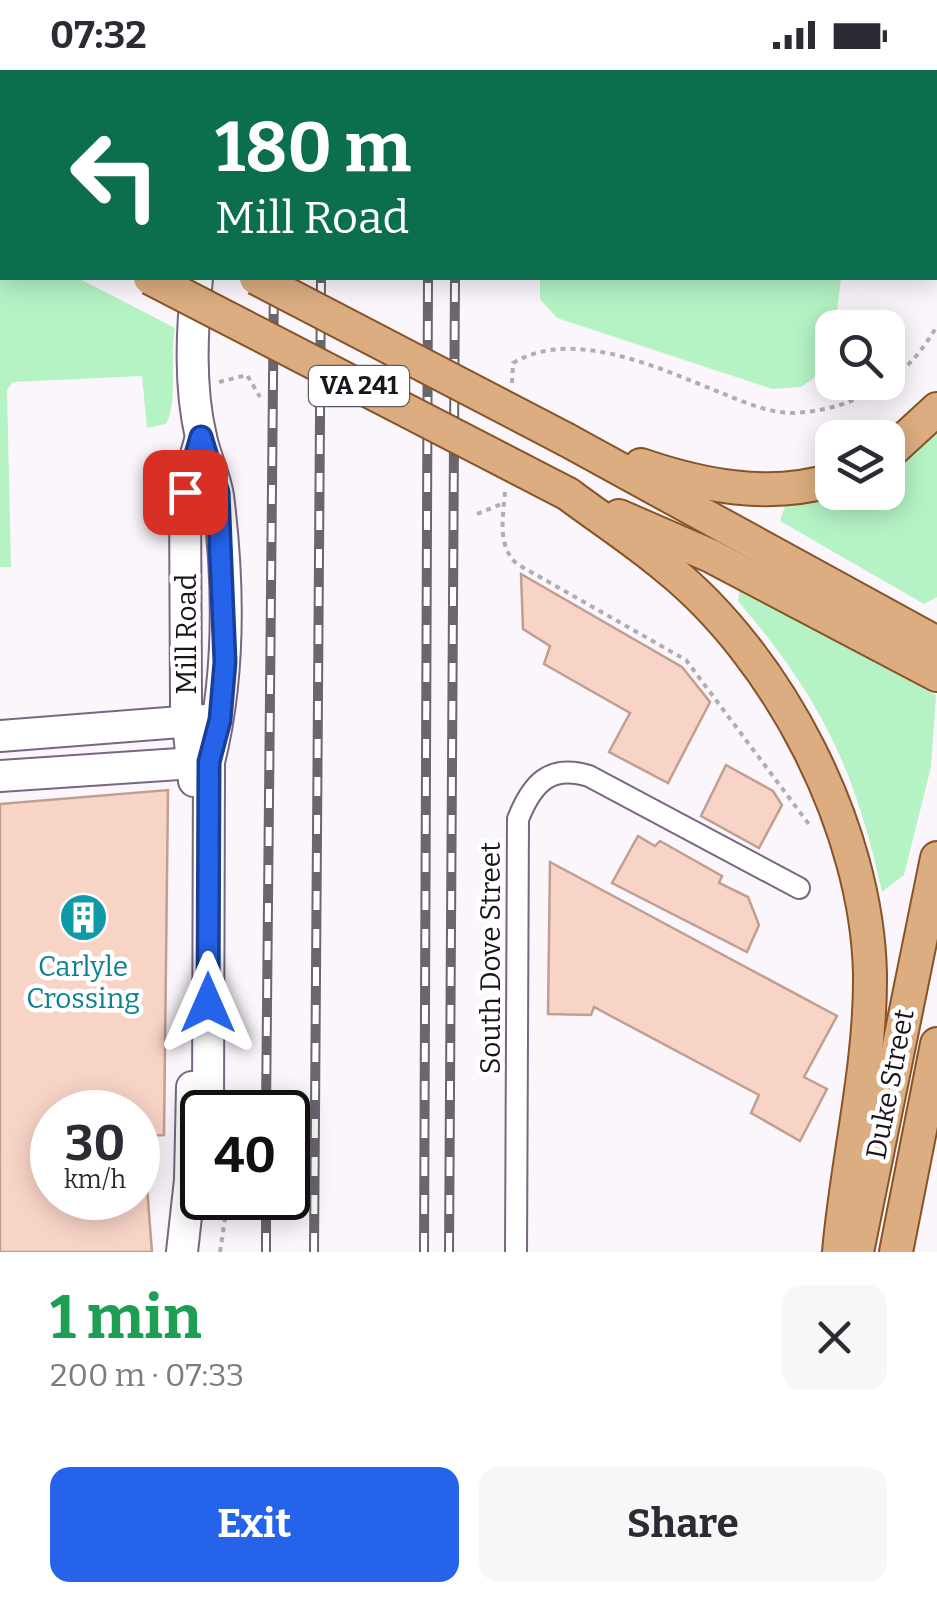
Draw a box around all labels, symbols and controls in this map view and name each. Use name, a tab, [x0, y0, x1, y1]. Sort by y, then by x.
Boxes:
text: 07:32	[50, 12, 147, 58]
text: 180 m	[215, 106, 411, 190]
icon: left	[50, 110, 180, 240]
text: Mill Road	[215, 191, 409, 245]
map controls	[815, 310, 905, 510]
button: search	[815, 310, 905, 400]
road number: VA 241	[309, 366, 409, 406]
button: layers	[815, 420, 905, 510]
pin	[143, 450, 228, 535]
icon: arrive	[158, 465, 213, 520]
street label: Mill Road	[170, 574, 203, 694]
street label: South Dove Street	[474, 842, 507, 1074]
building icon: Carlyle Crossing	[57, 892, 109, 944]
place label: Carlyle Crossing	[26, 950, 140, 1015]
position arrow	[156, 951, 260, 1055]
street label: Duke Street	[859, 1006, 921, 1162]
speed limit sign: 40	[180, 1090, 310, 1220]
text: 30	[65, 1113, 125, 1173]
text: km/h	[64, 1165, 126, 1195]
text: 1 min	[50, 1282, 202, 1354]
button: close	[782, 1285, 887, 1390]
text: 200 m · 07:33	[50, 1356, 244, 1394]
button: Exit	[50, 1467, 459, 1582]
button: Share	[479, 1467, 887, 1582]

